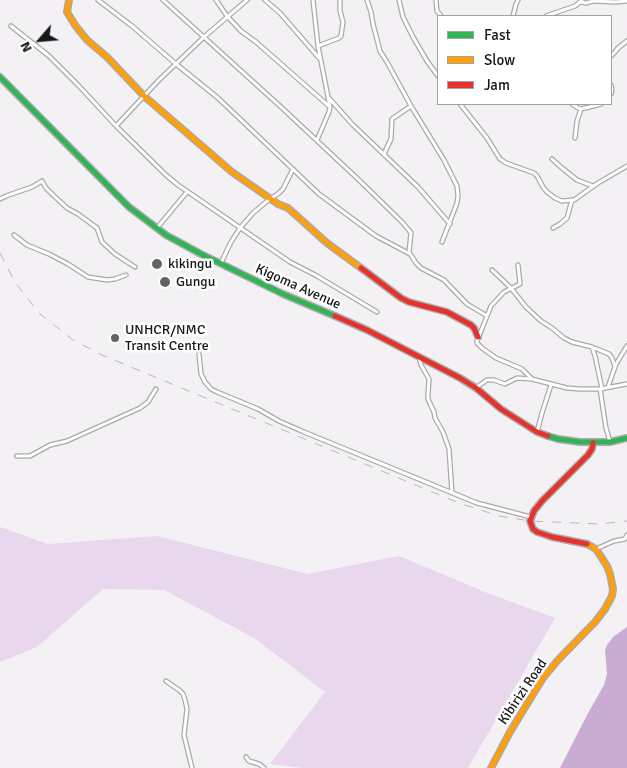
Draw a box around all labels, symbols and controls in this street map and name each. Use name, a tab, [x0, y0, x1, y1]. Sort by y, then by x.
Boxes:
north arrow	[15, 15, 65, 65]
legend	[437, 15, 612, 105]
text: Fast	[484, 26, 511, 44]
text: N	[16, 39, 36, 55]
text: Slow	[484, 51, 515, 69]
text: Jam	[484, 76, 510, 94]
place label: kikingu	[168, 256, 212, 272]
marker: kikingu	[150, 257, 164, 271]
street label: Kigoma Avenue	[253, 261, 343, 313]
place label: Gungu	[176, 274, 215, 290]
marker: Gungu	[158, 275, 172, 289]
place label: UNHCR/NMC Transit Centre	[125, 322, 209, 354]
marker: UNHCR/NMC Transit Centre	[109, 332, 121, 344]
street label: Kibirizi Road	[495, 656, 551, 728]

